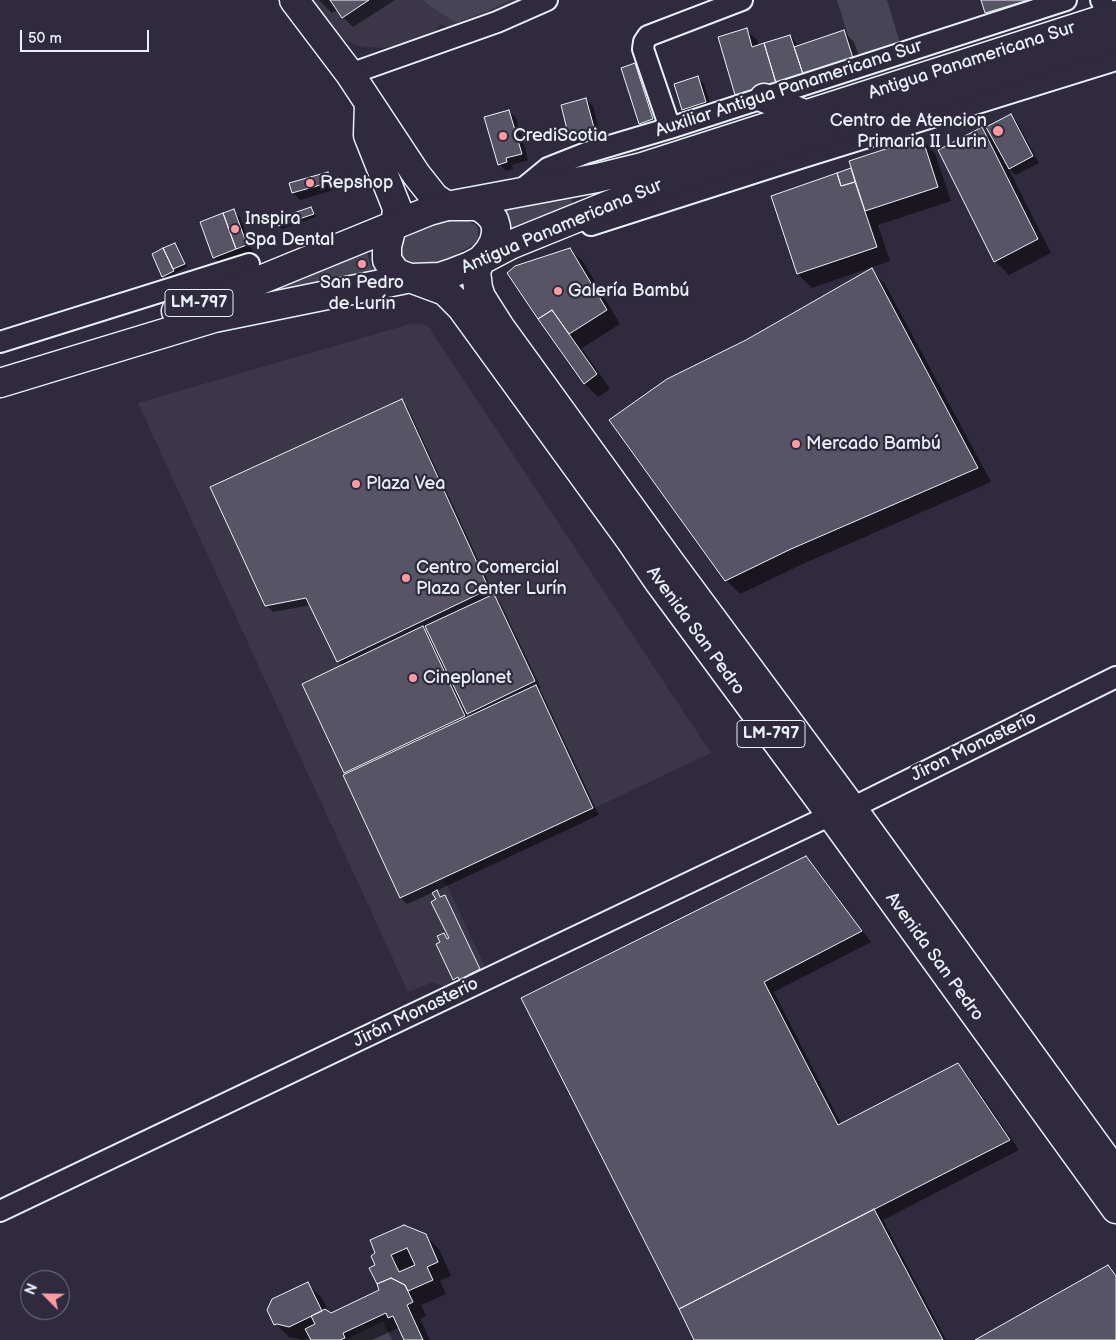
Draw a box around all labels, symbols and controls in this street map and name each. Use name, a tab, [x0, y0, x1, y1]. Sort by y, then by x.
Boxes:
street label: Antigua Panamericana Sur	[866, 17, 1078, 105]
scale bar	[22, 20, 151, 52]
text: 50 m	[28, 29, 62, 48]
street label: Auxiliar Antigua Panamericana Sur	[653, 36, 925, 142]
place label: Centro de Atencion Primaria II Lurin	[830, 110, 987, 152]
marker: Centro de Atencion Primaria II Lurin	[991, 124, 1005, 138]
place label: CrediScotia	[513, 125, 608, 147]
marker: CrediScotia	[497, 130, 509, 142]
place label: Repshop	[320, 172, 393, 194]
street label: Antigua Panamericana Sur	[458, 175, 666, 279]
marker: Repshop	[304, 177, 316, 189]
place label: Inspira Spa Dental	[245, 208, 334, 250]
marker: Inspira Spa Dental	[229, 223, 241, 235]
marker: San Pedro de Lurín	[356, 258, 368, 270]
place label: San Pedro de Lurín	[320, 272, 404, 314]
place label: Galería Bambú	[568, 280, 689, 302]
marker: Galería Bambú	[552, 285, 564, 297]
road number: LM-797	[165, 290, 233, 316]
place label: Mercado Bambú	[806, 433, 941, 455]
marker: Mercado Bambú	[790, 438, 802, 450]
place label: Plaza Vea	[366, 473, 445, 495]
marker: Plaza Vea	[350, 478, 362, 490]
place label: Centro Comercial Plaza Center Lurín	[416, 557, 567, 600]
street label: Avenida San Pedro	[641, 563, 749, 699]
marker: Centro Comercial Plaza Center Lurín	[400, 572, 412, 584]
place label: Cineplanet	[423, 667, 512, 689]
marker: Cineplanet	[407, 672, 419, 684]
street label: Jiron Monasterio	[908, 707, 1040, 787]
road number: LM-797	[737, 721, 805, 748]
street label: Avenida San Pedro	[880, 889, 988, 1025]
street label: Jirón Monasterio	[350, 973, 482, 1053]
north arrow	[20, 1270, 70, 1320]
text: N	[22, 1281, 42, 1298]

